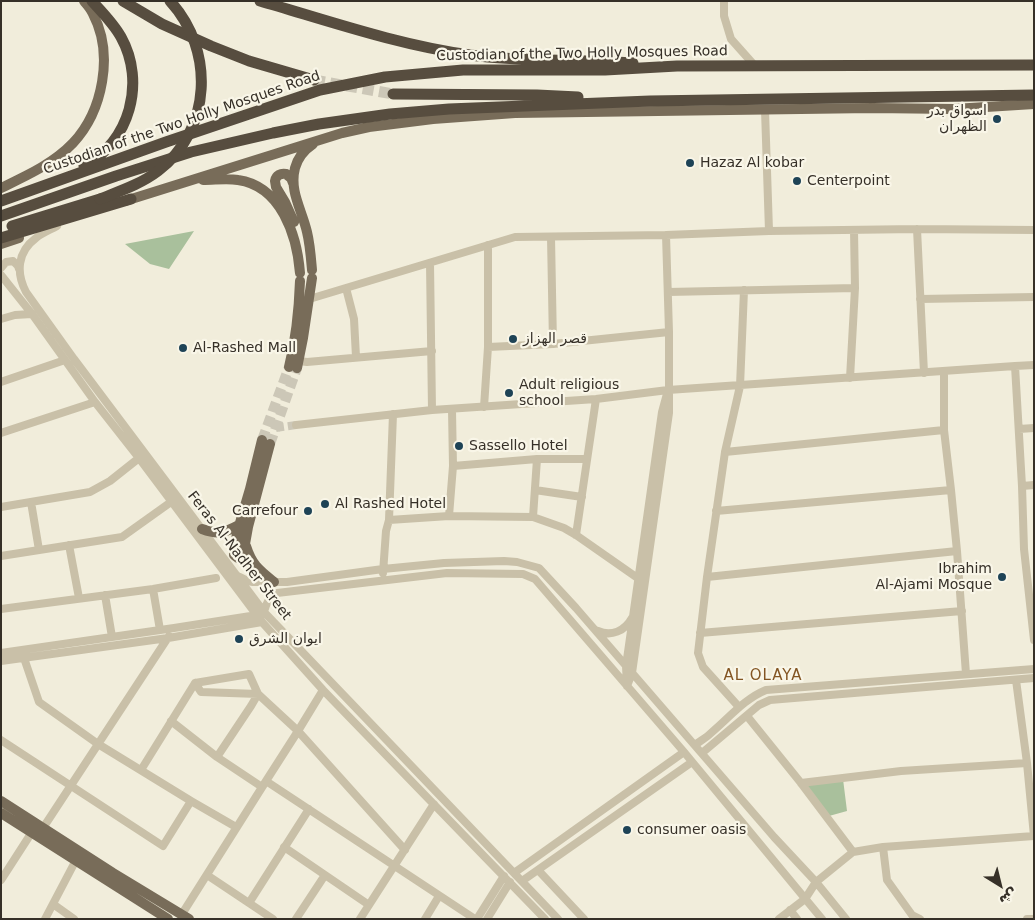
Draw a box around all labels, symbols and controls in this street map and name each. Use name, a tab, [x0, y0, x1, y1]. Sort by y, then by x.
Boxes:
street label: Custodian of the Two Holly Mosques Road	[436, 43, 728, 65]
street label: Custodian of the Two Holly Mosques Road	[41, 68, 323, 178]
place label: اسواق بدر الظهران	[927, 103, 987, 136]
marker: اسواق بدر الظهران	[991, 113, 1003, 125]
place label: Hazaz Al kobar	[700, 155, 804, 171]
marker: Hazaz Al kobar	[684, 157, 696, 169]
place label: Centerpoint	[807, 173, 890, 189]
marker: Centerpoint	[791, 175, 803, 187]
place label: قصر الهزاز	[523, 331, 587, 347]
marker: قصر الهزاز	[507, 333, 519, 345]
place label: Al-Rashed Mall	[193, 340, 296, 356]
marker: Al-Rashed Mall	[177, 342, 189, 354]
place label: Adult religious school	[519, 377, 619, 410]
marker: Adult religious school	[503, 387, 515, 399]
place label: Sassello Hotel	[469, 438, 568, 454]
marker: Sassello Hotel	[453, 440, 465, 452]
street label: Feras Al-Nadher Street	[184, 488, 294, 624]
place label: Al Rashed Hotel	[335, 496, 446, 512]
marker: Al Rashed Hotel	[319, 498, 331, 510]
place label: Carrefour	[232, 503, 298, 519]
marker: Carrefour	[302, 505, 314, 517]
place label: Ibrahim Al-Ajami Mosque	[875, 561, 992, 594]
marker: Ibrahim Al-Ajami Mosque	[996, 571, 1008, 583]
place label: ايوان الشرق	[249, 631, 322, 647]
marker: ايوان الشرق	[233, 633, 245, 645]
district label: AL OLAYA	[722, 667, 804, 685]
place label: consumer oasis	[637, 822, 746, 838]
marker: consumer oasis	[621, 824, 633, 836]
north arrow	[975, 860, 1025, 910]
text: ش	[996, 885, 1021, 909]

